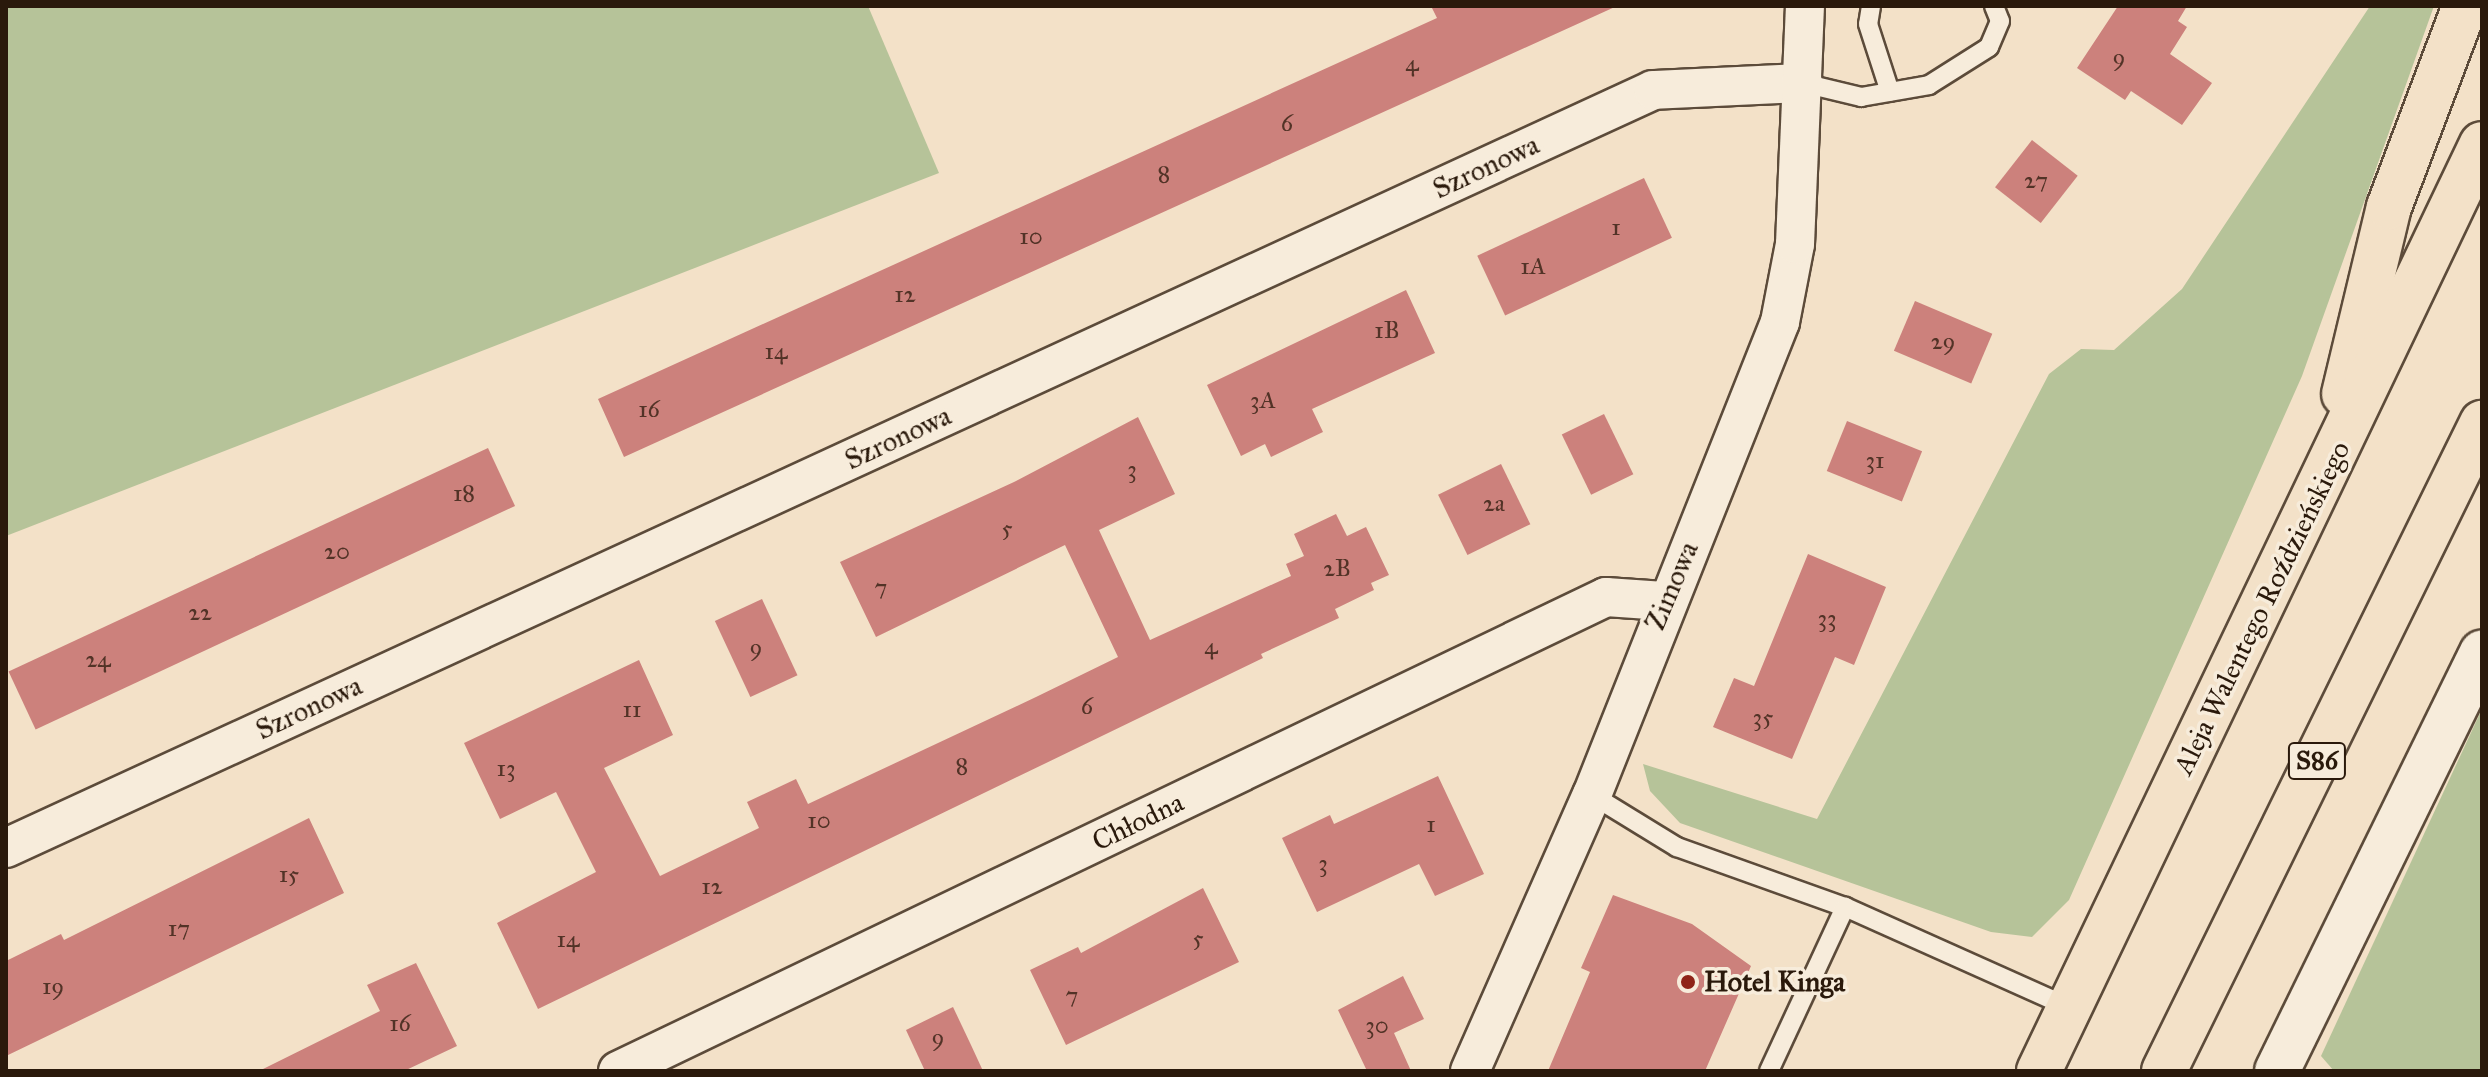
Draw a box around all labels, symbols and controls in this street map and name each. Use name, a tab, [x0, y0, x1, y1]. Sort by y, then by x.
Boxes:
house number: 9	[2113, 44, 2125, 72]
house number: 4	[1405, 50, 1419, 78]
house number: 6	[1281, 110, 1293, 138]
street label: Szronowa	[1428, 128, 1544, 206]
house number: 8	[1158, 161, 1170, 189]
house number: 27	[2024, 167, 2048, 195]
house number: 1	[1611, 214, 1621, 242]
house number: 10	[1019, 223, 1043, 251]
house number: 1A	[1520, 253, 1546, 281]
house number: 12	[894, 281, 916, 309]
house number: 1B	[1374, 317, 1400, 345]
house number: 29	[1931, 328, 1955, 356]
house number: 14	[765, 338, 787, 366]
house number: 3A	[1250, 387, 1276, 415]
house number: 16	[638, 396, 660, 424]
street label: Szronowa	[840, 399, 956, 477]
street label: Aleja Walentego Roździeńskiego	[2167, 436, 2357, 780]
house number: 31	[1865, 447, 1885, 475]
house number: 3	[1127, 456, 1137, 484]
house number: 18	[453, 480, 475, 508]
house number: 2a	[1483, 490, 1505, 518]
house number: 5	[1001, 515, 1013, 543]
street label: Zimowa	[1638, 537, 1706, 635]
house number: 20	[324, 538, 350, 566]
house number: 2B	[1323, 555, 1351, 583]
house number: 7	[875, 574, 887, 602]
house number: 22	[188, 599, 212, 627]
house number: 33	[1817, 605, 1837, 633]
house number: 4	[1204, 633, 1218, 661]
house number: 9	[750, 634, 762, 662]
house number: 24	[85, 646, 111, 674]
street label: Szronowa	[251, 669, 367, 747]
house number: 6	[1081, 693, 1093, 721]
house number: 11	[623, 696, 641, 724]
house number: 35	[1753, 704, 1773, 732]
road number: S86	[2287, 739, 2347, 783]
house number: 8	[956, 753, 968, 781]
house number: 13	[496, 755, 516, 783]
street label: Chłodna	[1087, 786, 1189, 858]
house number: 10	[807, 807, 831, 835]
house number: 1	[1426, 811, 1436, 839]
house number: 3	[1318, 850, 1328, 878]
house number: 15	[279, 861, 299, 889]
house number: 12	[701, 873, 723, 901]
house number: 17	[168, 915, 190, 943]
house number: 5	[1192, 925, 1204, 953]
house number: 14	[557, 926, 579, 954]
place label: Hotel Kinga	[1704, 965, 1845, 999]
house number: 19	[42, 973, 64, 1001]
marker: Hotel Kinga	[1679, 973, 1697, 991]
house number: 7	[1066, 982, 1078, 1010]
house number: 16	[389, 1010, 411, 1038]
house number: 30	[1365, 1012, 1389, 1040]
house number: 9	[932, 1024, 944, 1052]

